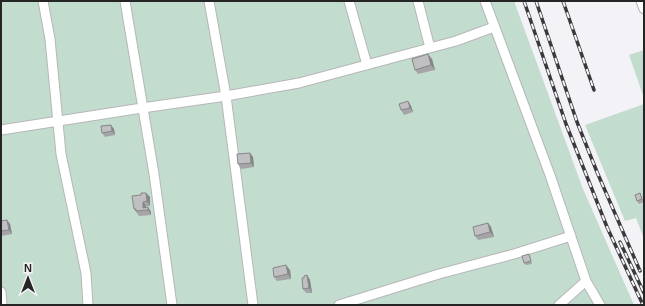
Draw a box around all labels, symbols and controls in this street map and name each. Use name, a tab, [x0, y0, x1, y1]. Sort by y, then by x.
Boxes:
north arrow	[8, 258, 48, 298]
text: N	[24, 262, 32, 274]

